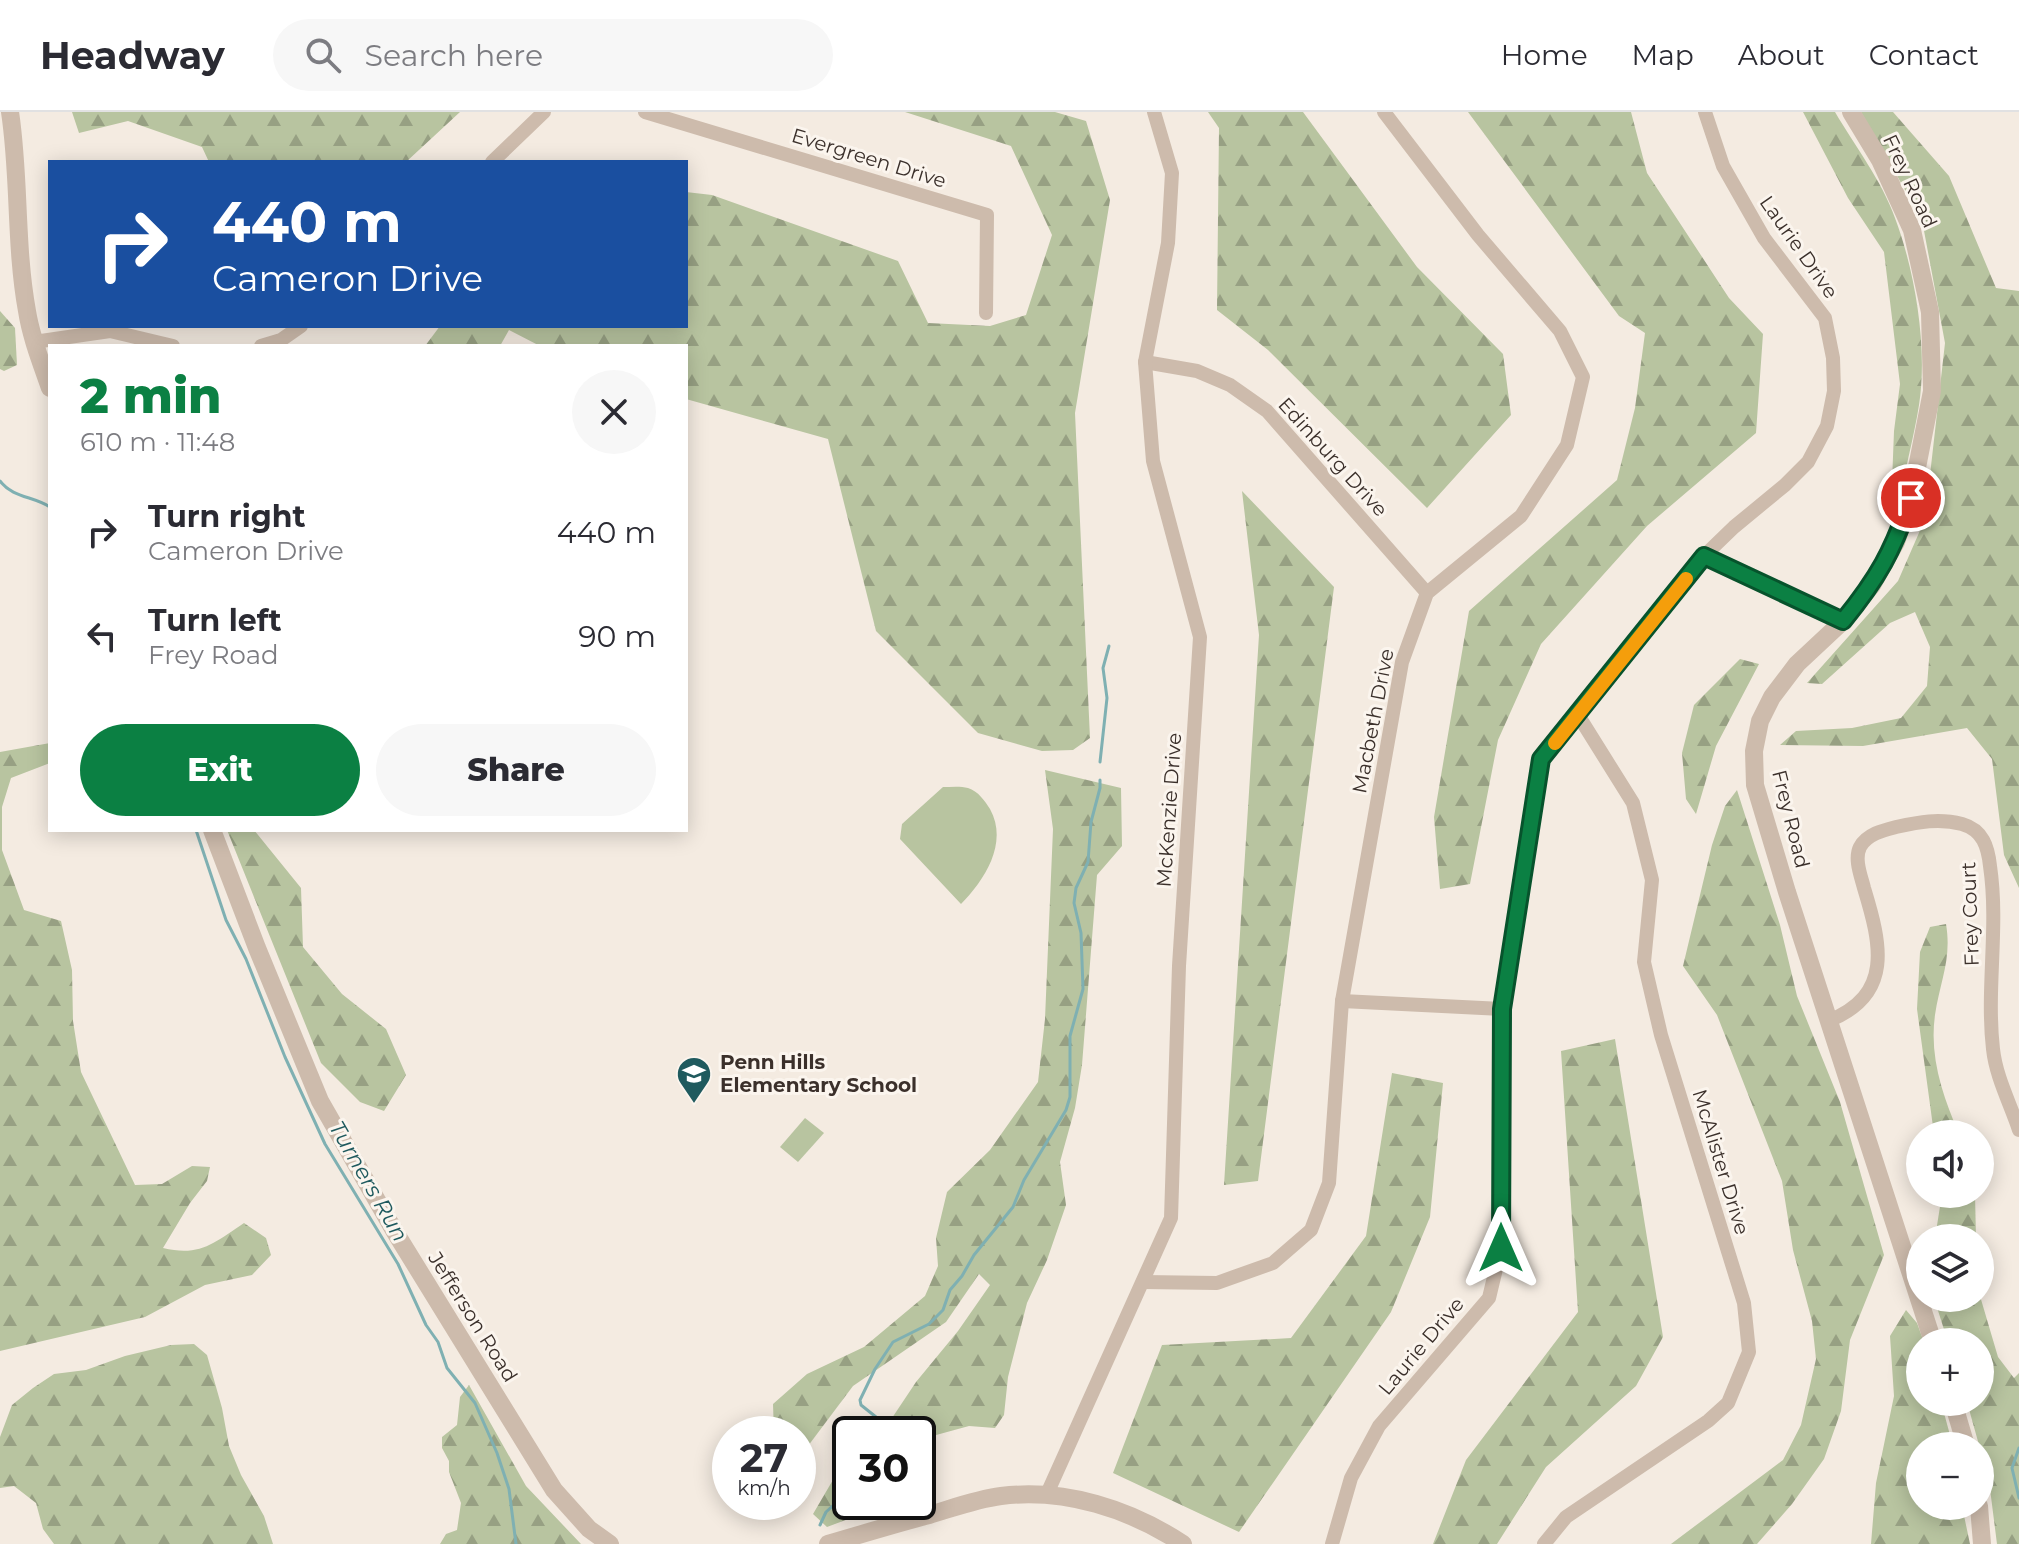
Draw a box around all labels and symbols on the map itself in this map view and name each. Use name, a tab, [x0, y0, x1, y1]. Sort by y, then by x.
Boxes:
street label: Evergreen Drive	[789, 123, 949, 193]
street label: Frey Road	[1878, 130, 1942, 232]
street label: Laurie Drive	[1755, 191, 1843, 303]
street label: Edinburg Drive	[1273, 393, 1393, 521]
pin	[1877, 464, 1945, 532]
street label: Macbeth Drive	[1347, 647, 1399, 795]
street label: McKenzie Drive	[1152, 732, 1186, 888]
street label: Frey Road	[1767, 767, 1815, 871]
street label: Frey Court	[1956, 861, 1984, 967]
place label: Penn Hills Elementary School	[720, 1050, 917, 1097]
school or university icon: Penn Hills Elementary School	[675, 1055, 713, 1105]
street label: McAlister Drive	[1687, 1086, 1755, 1238]
water label: Turners Run	[323, 1116, 414, 1246]
position arrow	[1459, 1206, 1543, 1290]
street label: Jefferson Road	[423, 1247, 523, 1387]
street label: Laurie Drive	[1373, 1292, 1469, 1400]
speed limit sign: 30	[832, 1416, 936, 1520]

